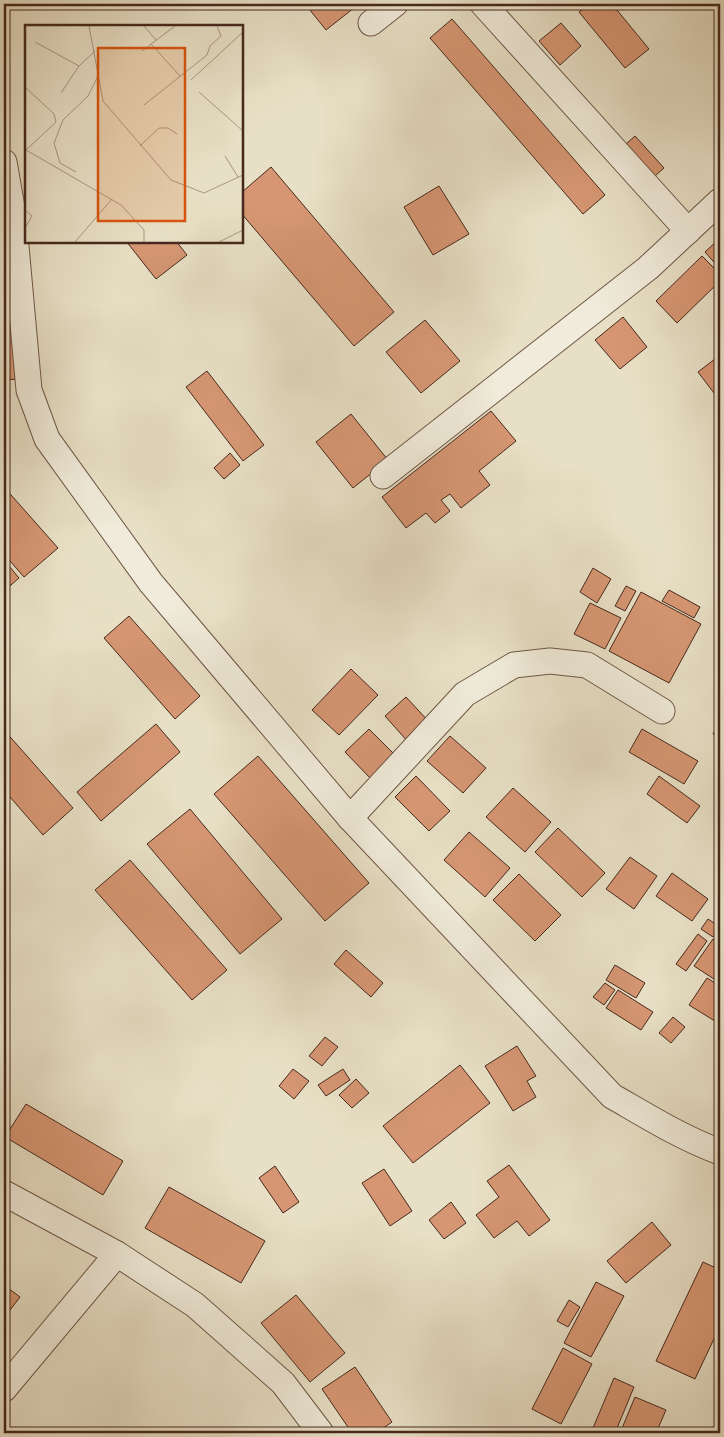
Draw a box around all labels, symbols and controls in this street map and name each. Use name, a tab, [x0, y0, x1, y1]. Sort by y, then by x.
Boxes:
inset map	[25, 25, 242, 242]

